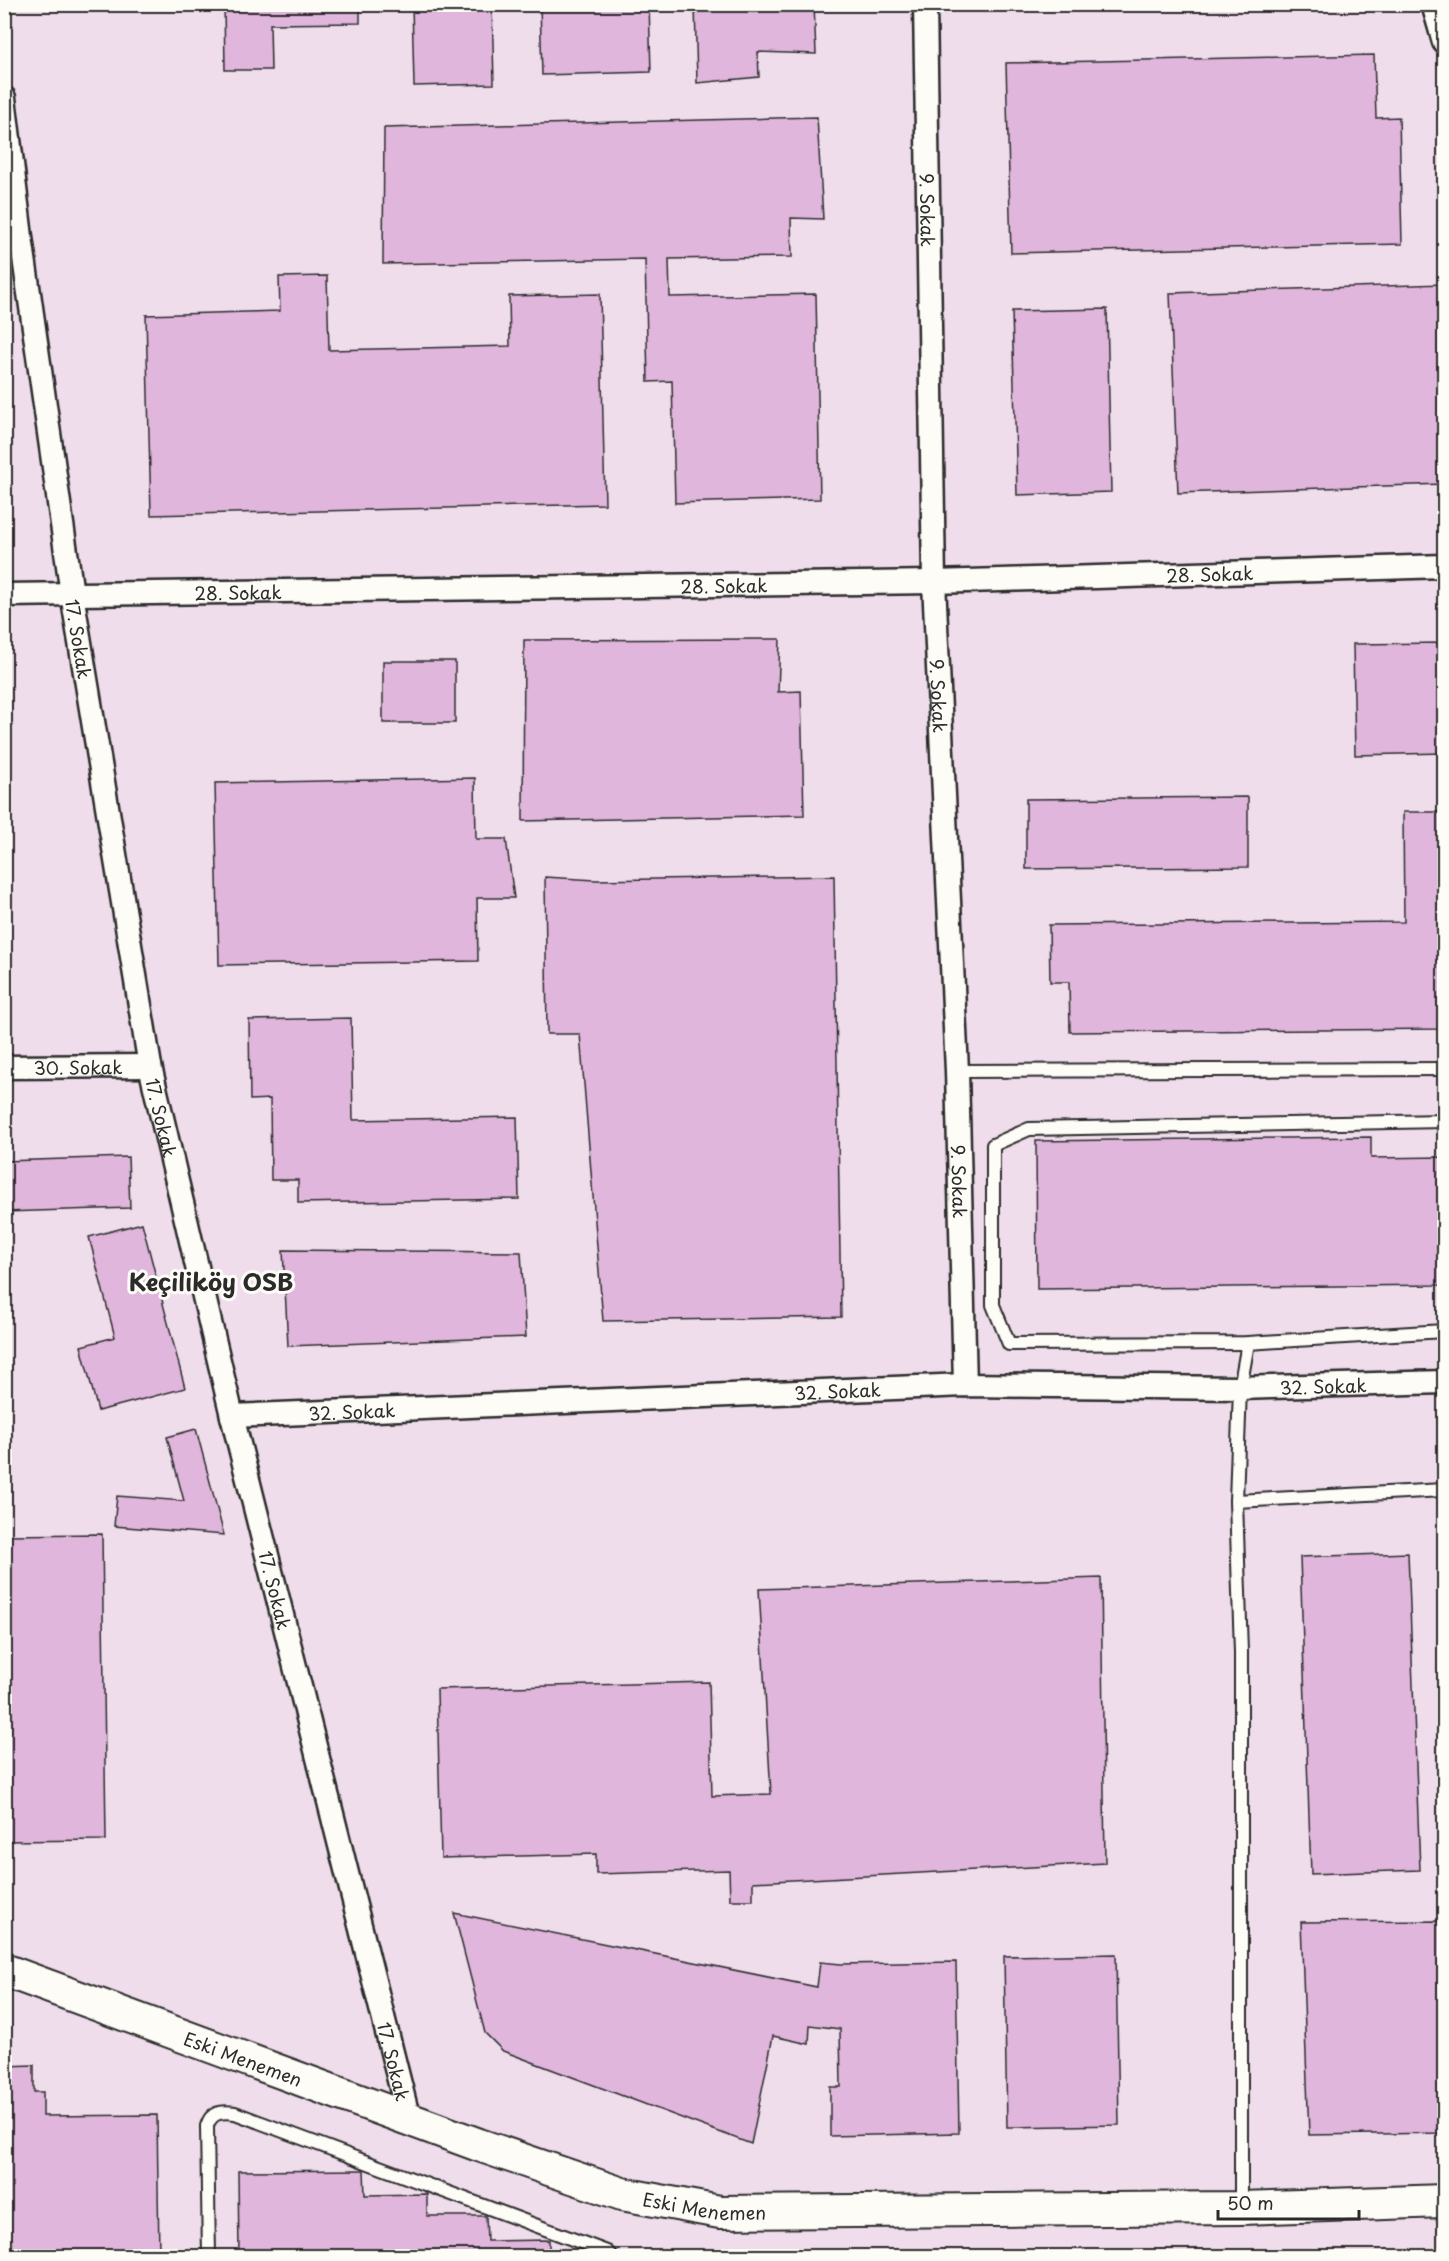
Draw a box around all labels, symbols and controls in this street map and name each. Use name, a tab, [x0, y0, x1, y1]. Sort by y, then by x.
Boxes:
street label: 9. Sokak	[914, 173, 942, 247]
street label: 28. Sokak	[1166, 558, 1254, 588]
street label: 28. Sokak	[680, 571, 768, 599]
street label: 28. Sokak	[194, 578, 282, 606]
street label: 17. Sokak	[60, 597, 99, 681]
street label: 9. Sokak	[924, 658, 955, 733]
street label: 30. Sokak	[33, 1053, 123, 1080]
street label: 17. Sokak	[140, 1075, 184, 1160]
street label: 9. Sokak	[945, 1144, 974, 1219]
district label: Keçiliköy OSB	[129, 1263, 293, 1299]
street label: 32. Sokak	[1279, 1371, 1367, 1400]
street label: 32. Sokak	[794, 1375, 881, 1406]
street label: 32. Sokak	[308, 1396, 396, 1426]
street label: 17. Sokak	[253, 1548, 299, 1632]
street label: 17. Sokak	[371, 2019, 417, 2104]
street label: Eski Menemen	[180, 2024, 306, 2092]
scale bar	[1218, 2183, 1359, 2221]
street label: Eski Menemen	[641, 2185, 766, 2226]
text: 50 m	[1227, 2189, 1274, 2216]

